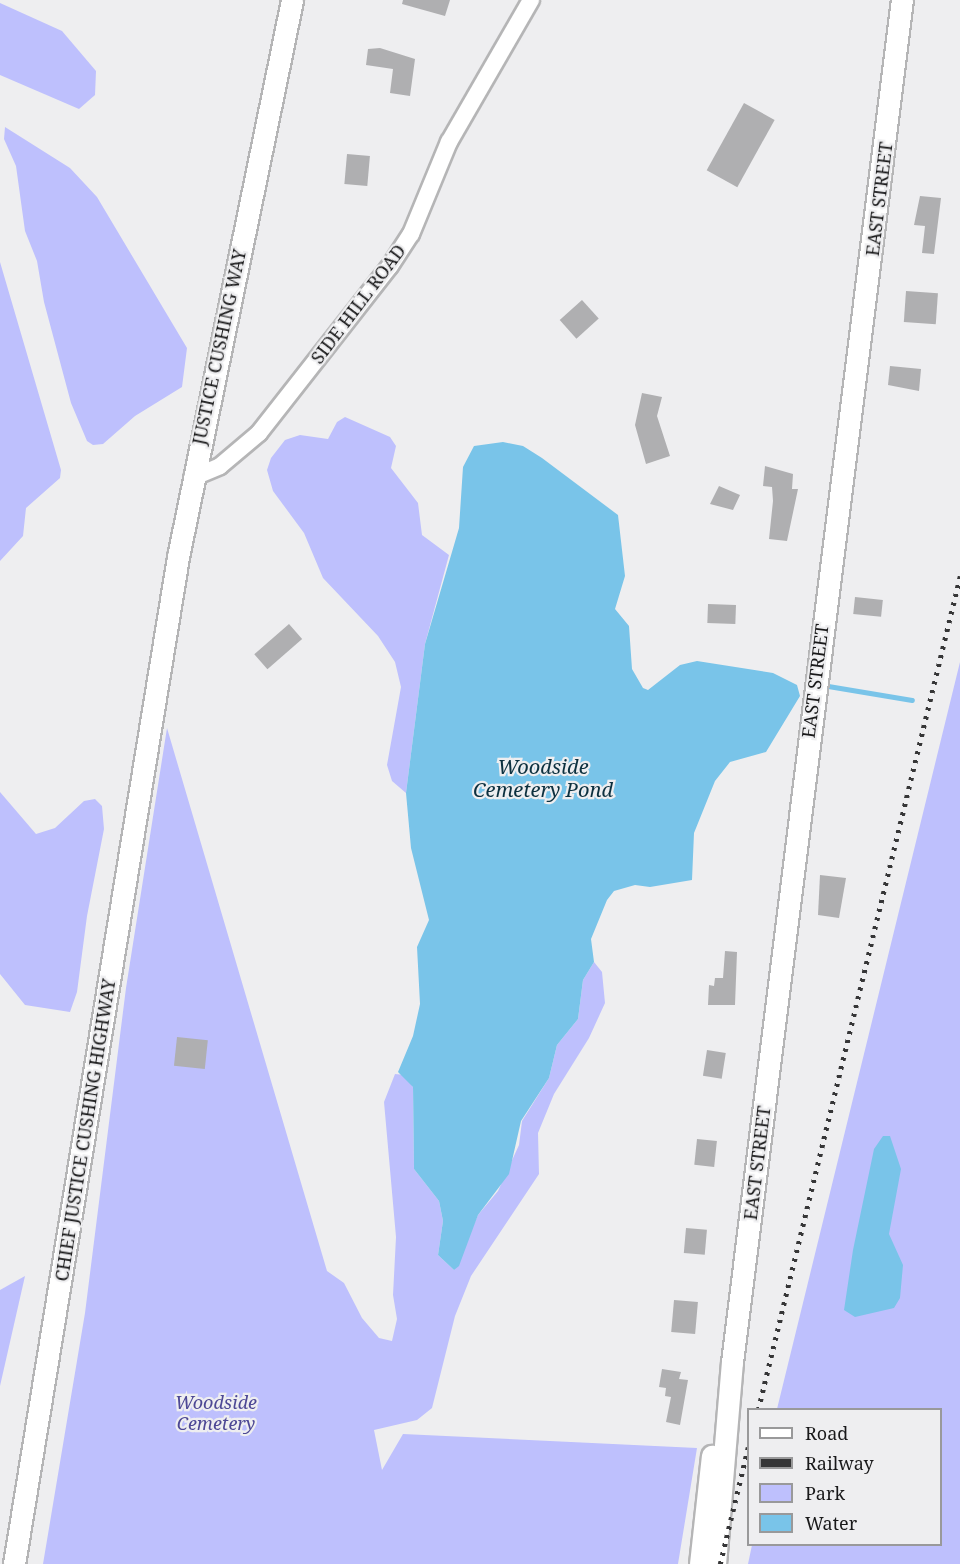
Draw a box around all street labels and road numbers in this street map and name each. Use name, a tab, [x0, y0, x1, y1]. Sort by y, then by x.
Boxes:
street label: EAST STREET	[861, 141, 897, 257]
street label: SIDE HILL ROAD	[306, 240, 410, 368]
street label: JUSTICE CUSHING WAY	[188, 247, 250, 447]
street label: EAST STREET	[797, 623, 833, 739]
street label: CHIEF JUSTICE CUSHING HIGHWAY	[50, 977, 120, 1283]
street label: EAST STREET	[739, 1105, 775, 1221]

